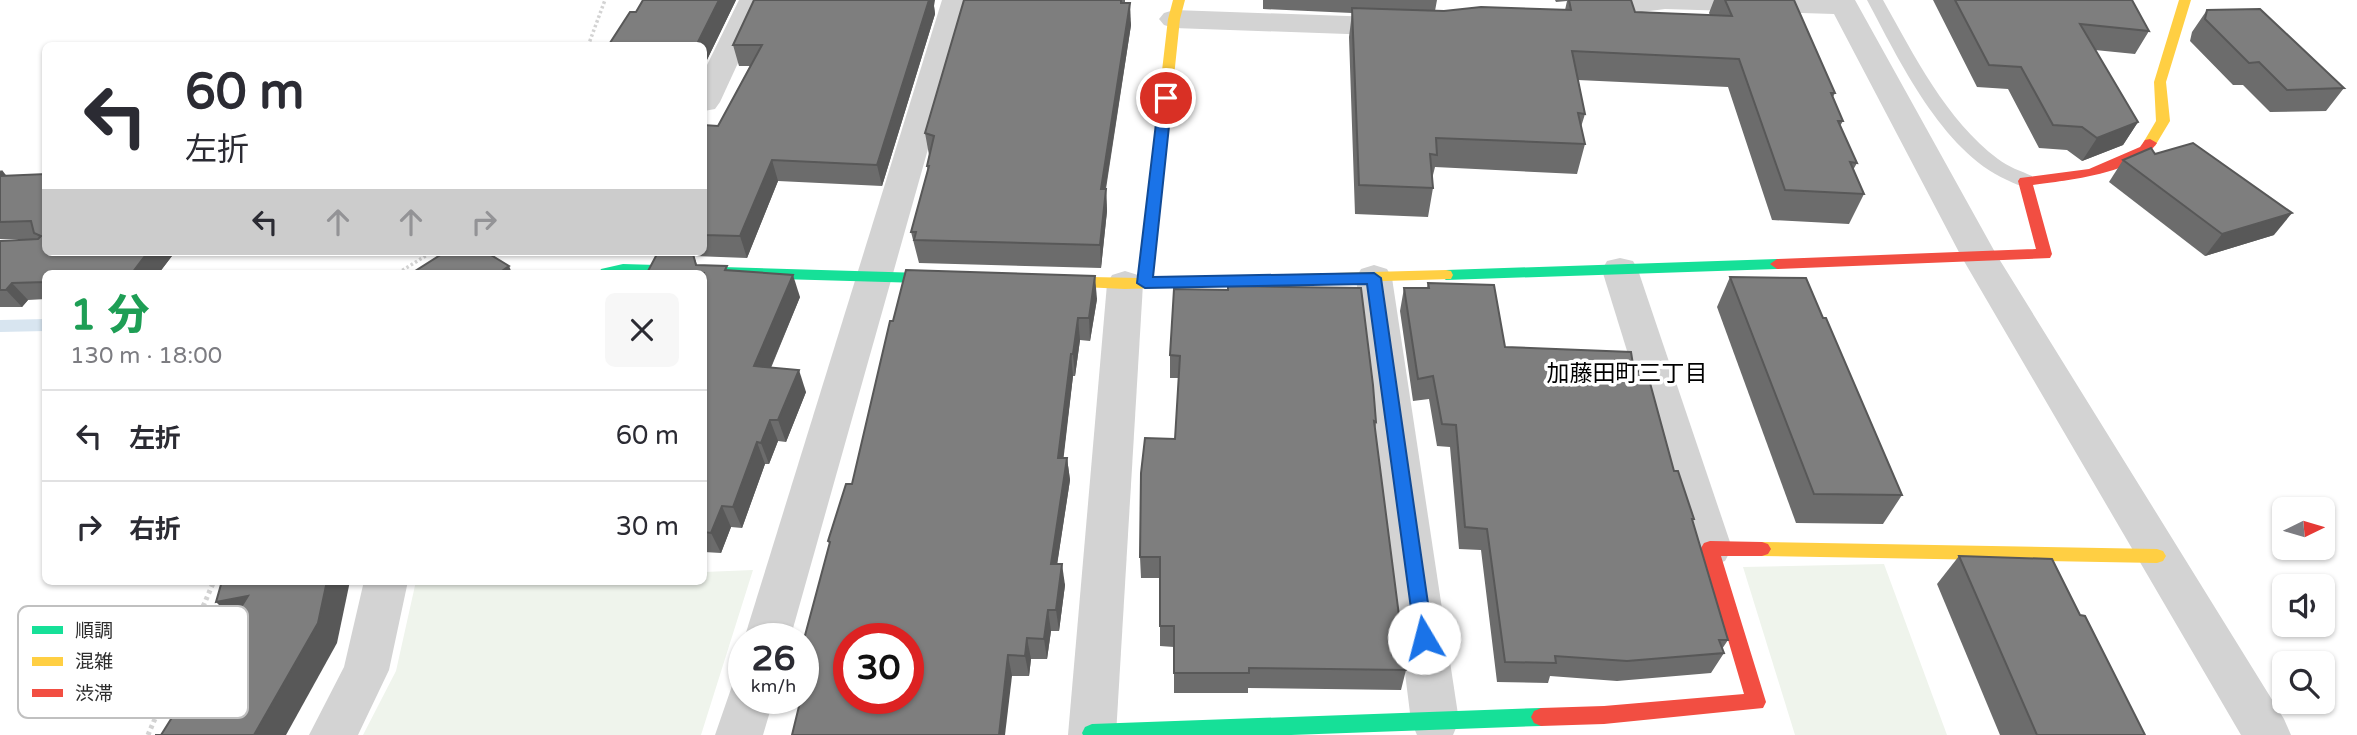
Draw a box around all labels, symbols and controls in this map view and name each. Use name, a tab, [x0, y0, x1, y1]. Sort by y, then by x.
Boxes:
text: 60 m	[185, 63, 304, 122]
pin	[1136, 68, 1196, 128]
icon: left	[70, 70, 161, 161]
icon: arrive	[1147, 79, 1185, 117]
text: 左折	[185, 131, 249, 169]
icon: left	[246, 203, 284, 241]
icon: ahead	[319, 203, 357, 241]
icon: ahead	[392, 203, 430, 241]
icon: right	[465, 203, 503, 241]
text: 1 分	[70, 290, 149, 341]
button: close	[605, 293, 679, 367]
text: 130 m · 18:00	[70, 342, 222, 370]
district label: 加藤田町三丁目	[1547, 360, 1708, 388]
icon: left	[70, 417, 108, 455]
text: 60 m	[616, 420, 679, 451]
text: 左折	[129, 423, 181, 454]
north arrow	[2272, 497, 2334, 560]
map controls	[2272, 497, 2335, 714]
icon: right	[70, 508, 108, 546]
text: 30 m	[616, 511, 679, 542]
text: 右折	[129, 514, 181, 545]
button: sound	[2272, 574, 2335, 637]
position arrow	[1387, 601, 1461, 675]
legend	[18, 606, 248, 718]
text: 順調	[75, 620, 113, 642]
speed limit sign: 30	[833, 623, 924, 714]
text: 26	[752, 638, 795, 680]
text: 混雑	[75, 651, 113, 673]
button: search	[2272, 651, 2335, 714]
text: km/h	[751, 675, 796, 697]
text: 渋滞	[75, 683, 113, 705]

